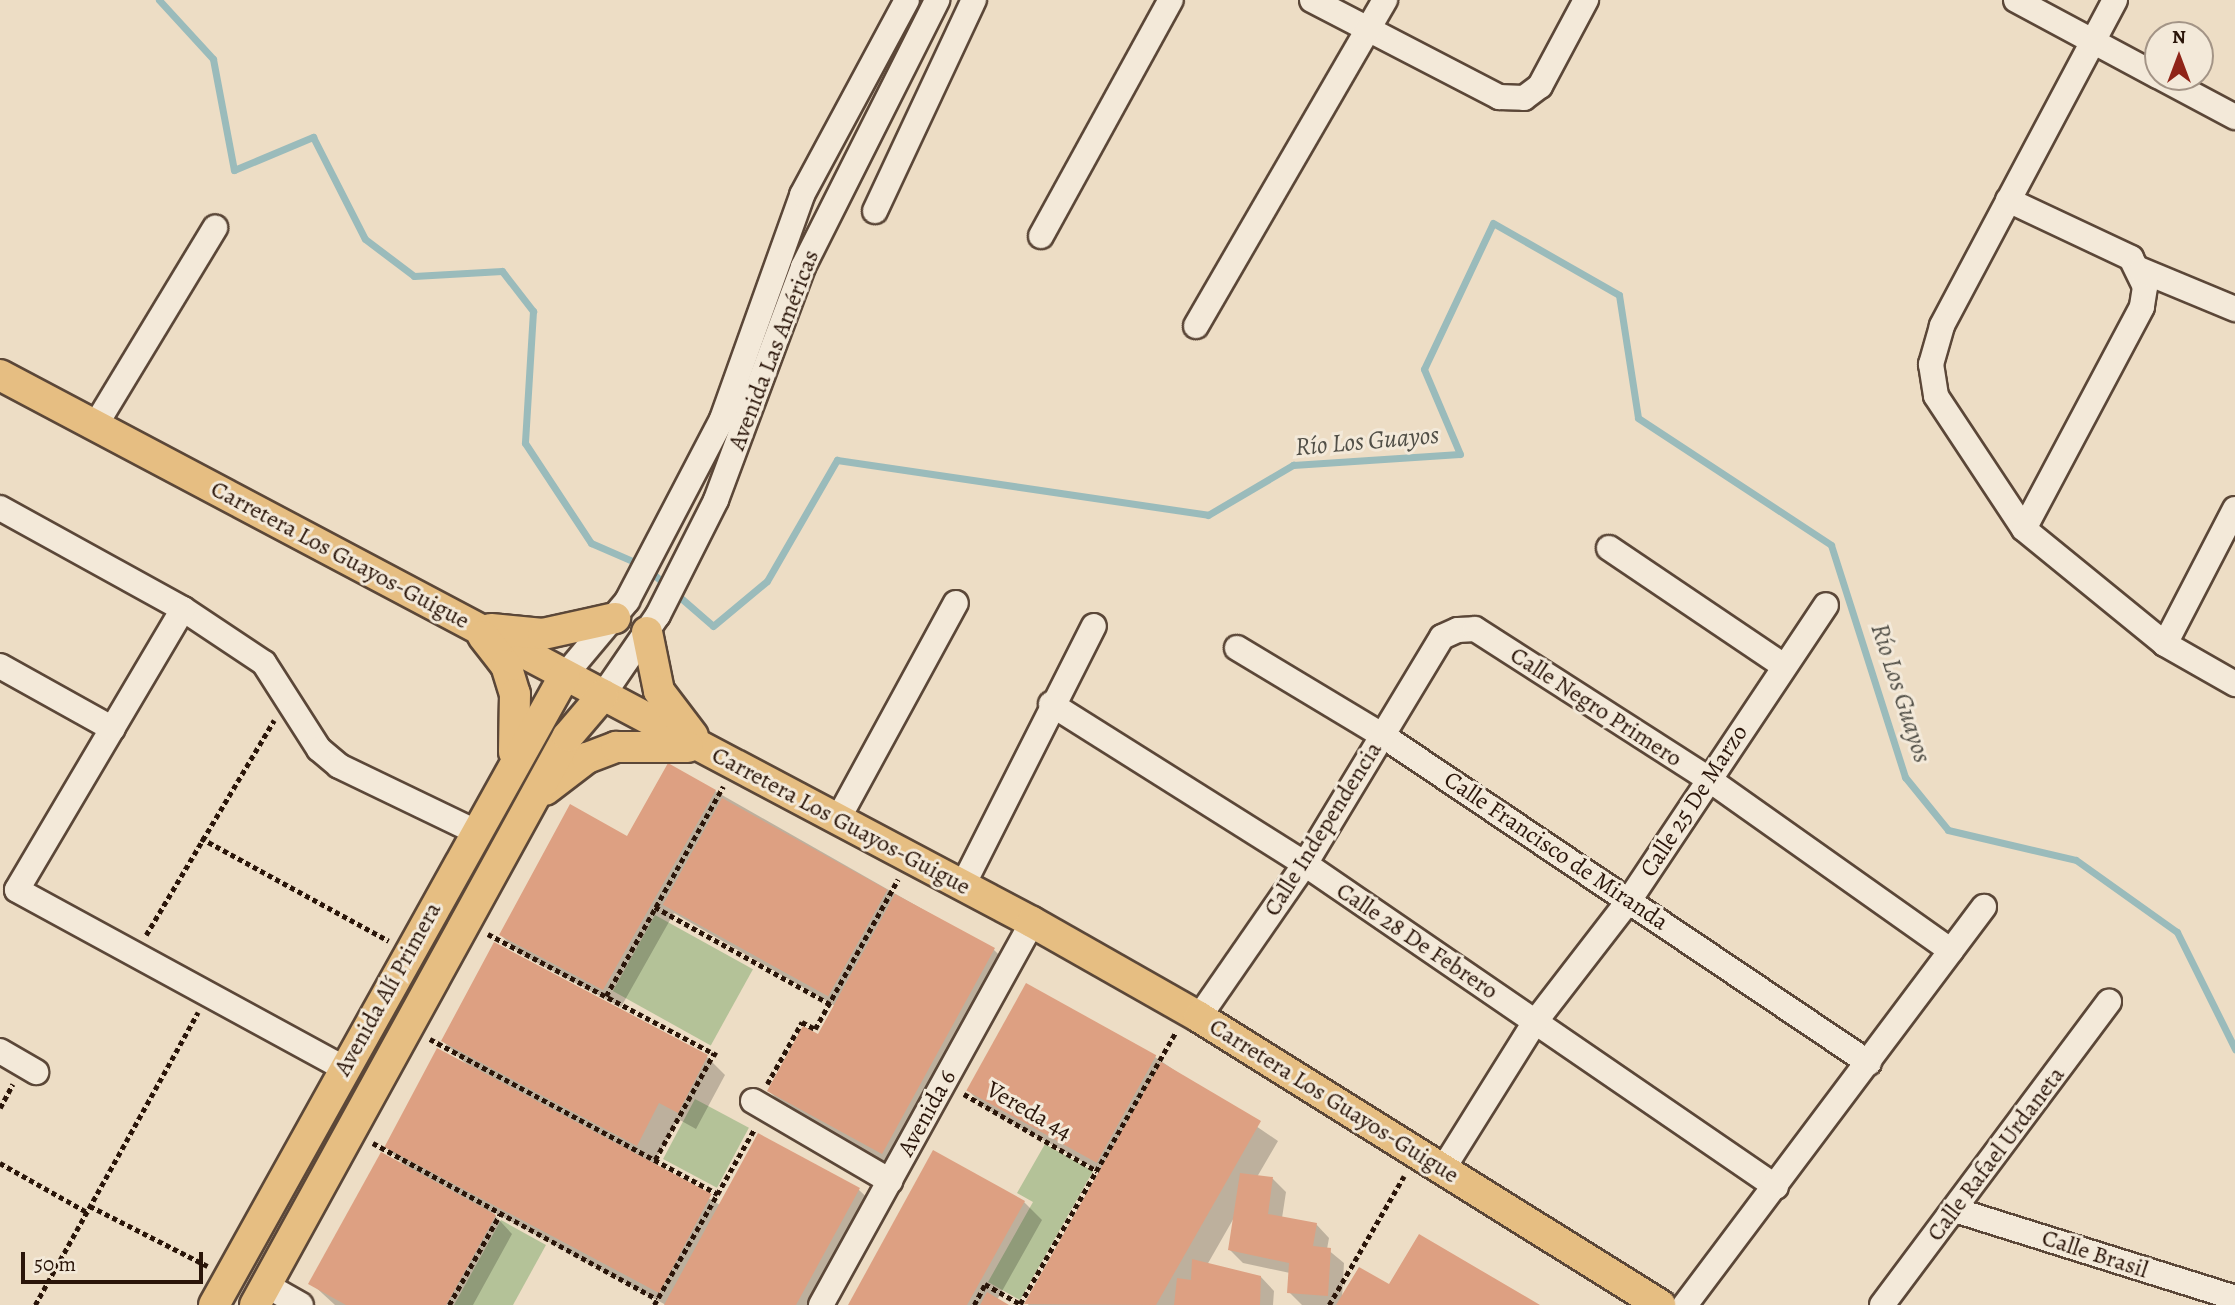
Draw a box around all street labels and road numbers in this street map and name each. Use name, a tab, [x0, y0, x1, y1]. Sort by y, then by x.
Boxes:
street label: Avenida Las Américas	[723, 246, 825, 454]
street label: Carretera Los Guayos-Guigue	[206, 475, 474, 635]
street label: Calle Negro Primero	[1505, 641, 1687, 773]
street label: Calle 25 De Marzo	[1634, 719, 1754, 883]
street label: Calle Independencia	[1258, 737, 1388, 921]
street label: Carretera Los Guayos-Guigue	[707, 741, 975, 901]
street label: Calle Francisco de Miranda	[1438, 765, 1674, 937]
street label: Calle 28 De Febrero	[1331, 876, 1503, 1006]
street label: Avenida Alí Primera	[328, 897, 448, 1081]
street label: Carretera Los Guayos-Guigue	[1204, 1012, 1464, 1190]
street label: Calle Rafael Urdaneta	[1921, 1061, 2071, 1247]
street label: Avenida 6	[892, 1065, 962, 1161]
street label: Vereda 44	[981, 1075, 1077, 1147]
street label: Calle Brasil	[2038, 1223, 2152, 1285]

